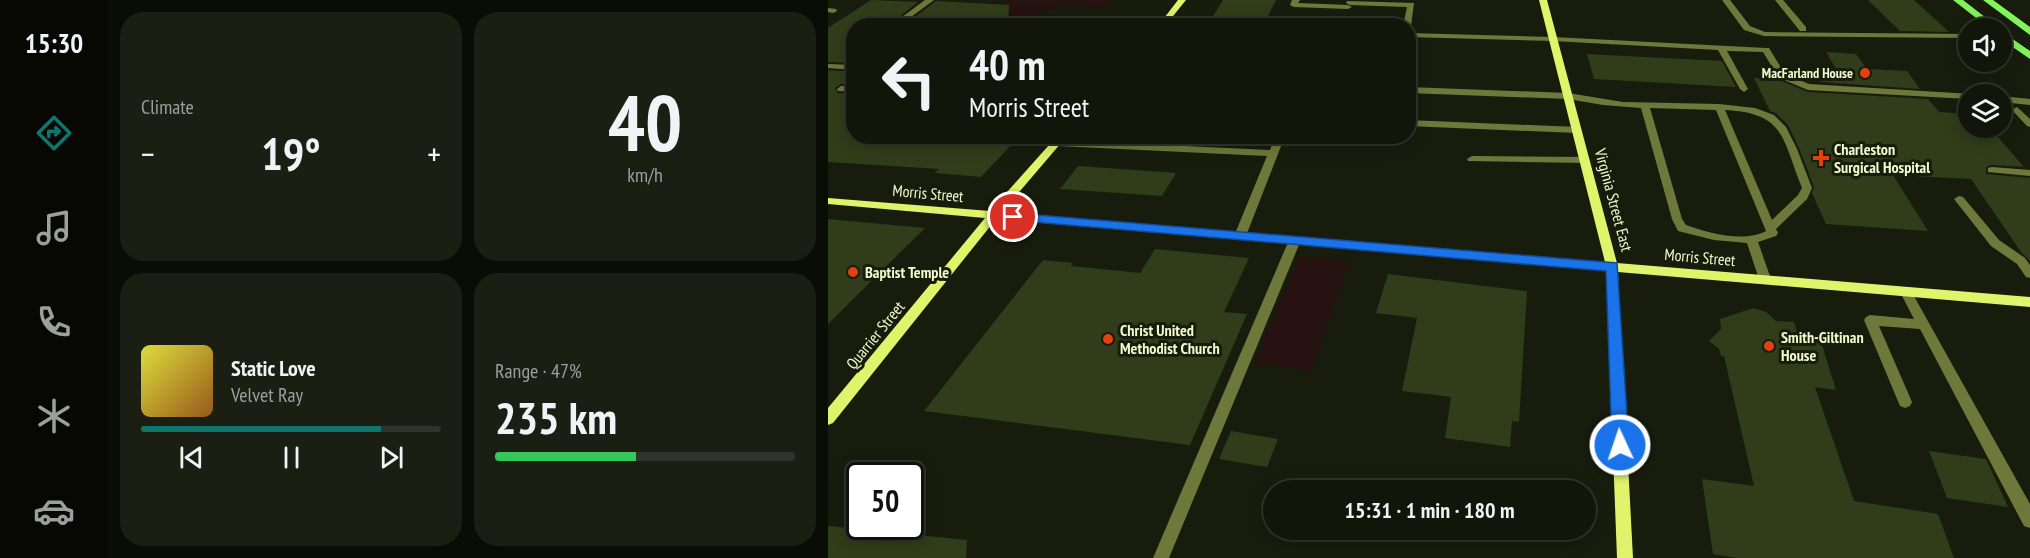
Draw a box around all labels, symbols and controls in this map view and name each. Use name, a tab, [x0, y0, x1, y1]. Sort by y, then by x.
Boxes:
map controls	[1958, 18, 2012, 138]
button: sound	[1958, 18, 2012, 72]
text: 15:30	[25, 26, 83, 60]
text: 40 m	[969, 37, 1046, 92]
icon: left	[870, 42, 948, 120]
place label: MacFarland House	[1762, 64, 1853, 82]
marker: MacFarland House	[1858, 66, 1872, 80]
text: 40	[608, 72, 682, 173]
button: layers	[1958, 84, 2012, 138]
text: Morris Street	[969, 90, 1089, 124]
text: Climate	[141, 94, 194, 120]
icon: directions	[33, 112, 75, 154]
text: 19°	[261, 124, 321, 182]
text: −	[141, 132, 155, 175]
text: +	[427, 132, 441, 175]
place label: Charleston Surgical Hospital	[1834, 139, 1930, 177]
street label: Virginia Street East	[1590, 145, 1637, 254]
marker: Charleston Surgical Hospital	[1812, 149, 1830, 167]
text: km/h	[627, 162, 663, 188]
street label: Morris Street	[892, 180, 965, 206]
pin	[987, 191, 1038, 242]
icon: arrive	[996, 200, 1029, 233]
icon: music	[33, 207, 75, 249]
street label: Morris Street	[1664, 244, 1737, 270]
place label: Baptist Temple	[865, 262, 949, 282]
marker: Baptist Temple	[846, 265, 860, 279]
street label: Quarrier Street	[841, 296, 909, 373]
icon: phone	[33, 301, 75, 343]
place label: Christ United Methodist Church	[1120, 320, 1220, 358]
place label: Smith-Giltinan House	[1781, 327, 1864, 365]
marker: Christ United Methodist Church	[1101, 332, 1115, 346]
marker: Smith-Giltinan House	[1762, 339, 1776, 353]
text: Static Love	[231, 354, 316, 382]
text: Range · 47%	[495, 358, 582, 384]
text: Velvet Ray	[231, 382, 303, 408]
text: 235 km	[495, 388, 617, 446]
icon: climate	[33, 395, 75, 437]
position arrow	[1588, 413, 1652, 477]
icon: previous	[175, 441, 208, 474]
icon: pause	[275, 441, 308, 474]
icon: next	[375, 441, 408, 474]
speed limit sign: 50	[846, 462, 924, 540]
icon: car	[33, 490, 75, 532]
text: 15:31 · 1 min · 180 m	[1344, 496, 1515, 524]

